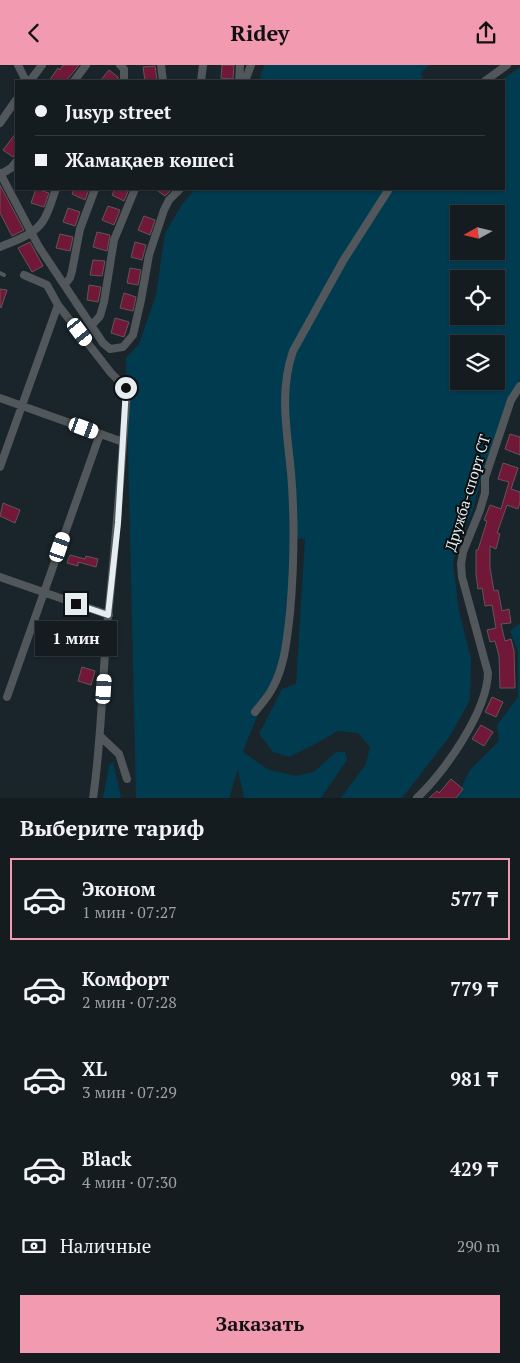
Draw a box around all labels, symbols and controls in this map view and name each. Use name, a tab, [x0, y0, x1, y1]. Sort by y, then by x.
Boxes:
text: Ridey	[231, 18, 289, 47]
icon: back	[20, 19, 48, 47]
icon: share	[472, 19, 500, 47]
text: Jusyp street	[65, 99, 171, 124]
text: Жамақаев көшесі	[65, 147, 234, 172]
north arrow	[450, 205, 505, 260]
map controls	[450, 205, 505, 390]
button: locate	[450, 270, 505, 325]
car	[64, 316, 95, 348]
button: layers	[450, 335, 505, 390]
route start	[115, 377, 137, 399]
car	[67, 416, 100, 440]
street label: Дружба-спорт СТ	[440, 432, 494, 554]
car	[48, 530, 71, 564]
route end	[65, 593, 87, 615]
callout: 1 мин	[35, 621, 117, 657]
text: 1 мин	[52, 627, 100, 649]
car	[95, 674, 112, 704]
text: Выберите тариф	[20, 813, 204, 842]
text: Эконом	[82, 876, 156, 901]
icon: car	[22, 877, 67, 922]
text: 577 ₸	[450, 886, 498, 911]
text: 1 мин · 07:27	[82, 901, 177, 923]
text: Комфорт	[82, 966, 169, 991]
icon: car	[22, 967, 67, 1012]
text: 779 ₸	[450, 976, 498, 1001]
text: 2 мин · 07:28	[82, 991, 177, 1013]
text: XL	[82, 1056, 107, 1081]
icon: car	[22, 1057, 67, 1102]
text: 981 ₸	[450, 1066, 498, 1091]
text: 3 мин · 07:29	[82, 1081, 177, 1103]
text: Black	[82, 1146, 132, 1171]
icon: car	[22, 1147, 67, 1192]
text: 429 ₸	[450, 1156, 498, 1181]
text: 4 мин · 07:30	[82, 1171, 177, 1193]
icon: cash	[20, 1232, 48, 1260]
text: Наличные	[60, 1233, 151, 1258]
text: 290 m	[457, 1235, 500, 1257]
button: Заказать	[20, 1295, 500, 1353]

